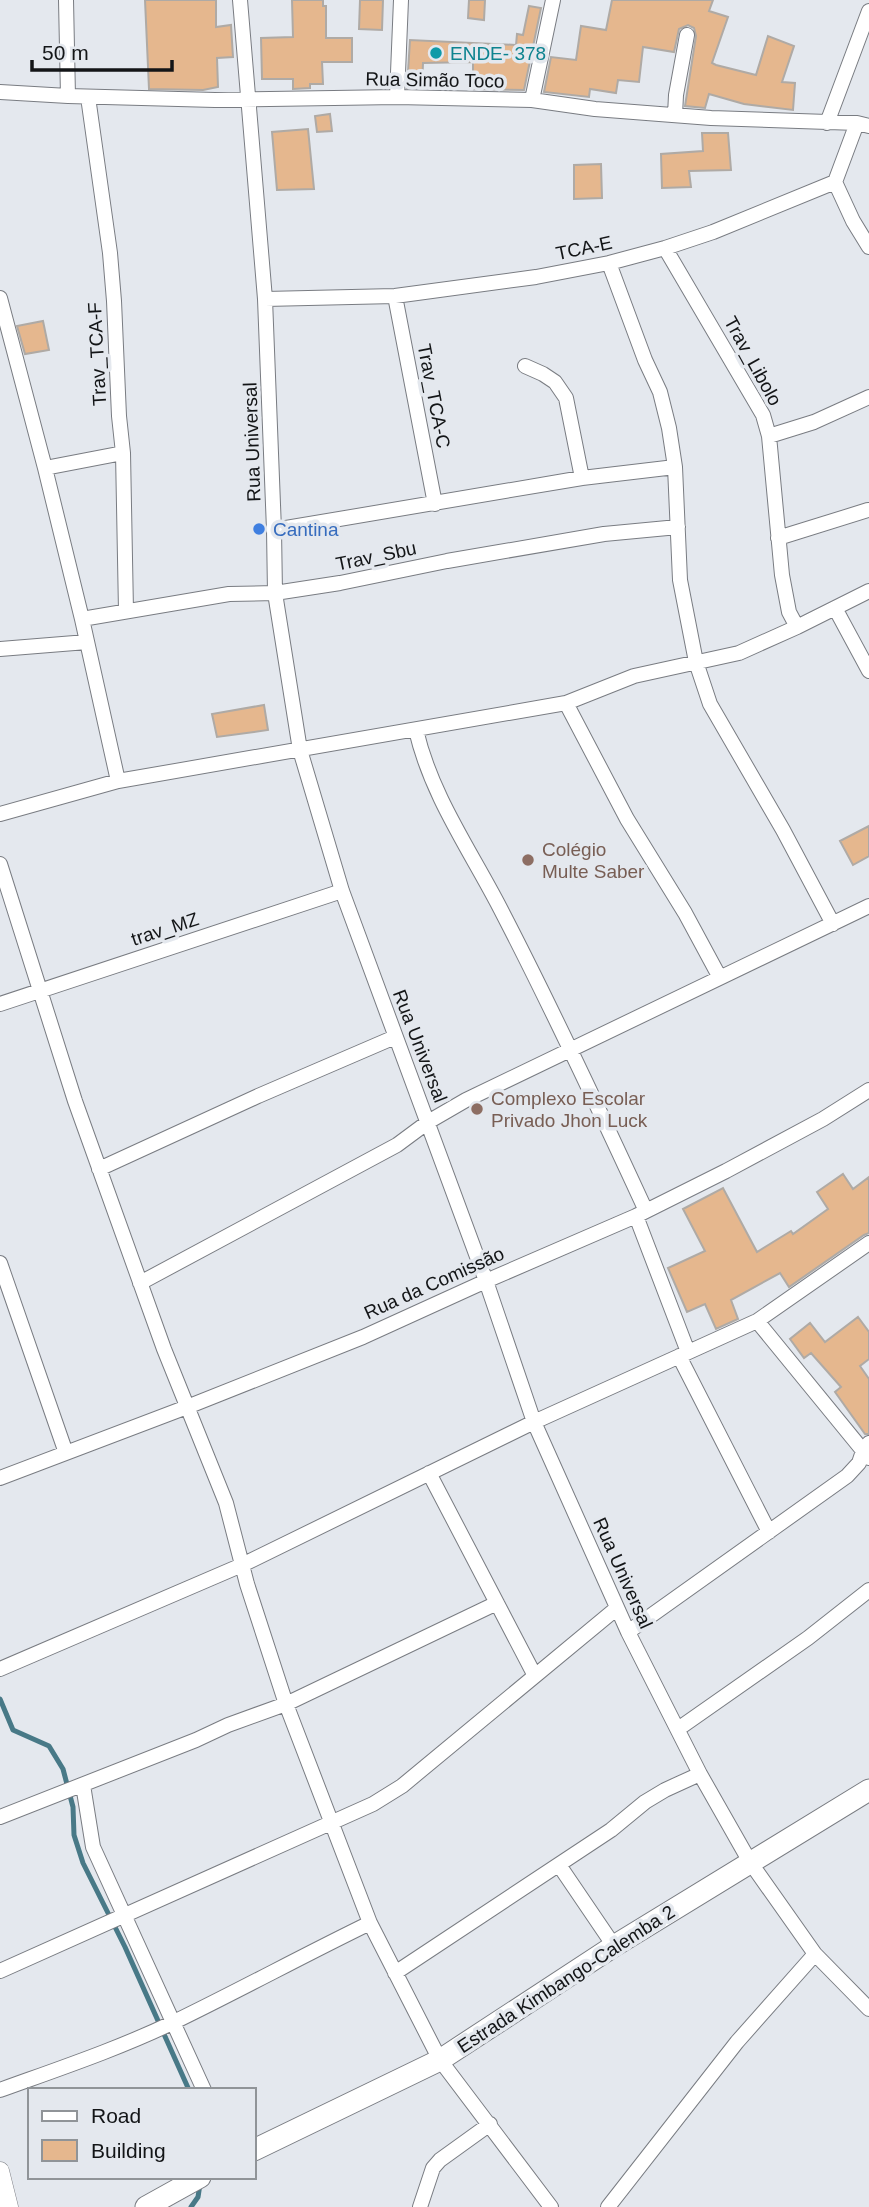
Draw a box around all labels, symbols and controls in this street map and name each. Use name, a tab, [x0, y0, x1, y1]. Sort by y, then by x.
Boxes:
scale bar	[32, 28, 172, 72]
text: 50 m	[42, 41, 89, 64]
place label: ENDE- 378	[450, 43, 546, 64]
marker: ENDE- 378	[428, 45, 444, 61]
street label: Rua Simão Toco	[365, 68, 505, 92]
street label: TCA-E	[554, 232, 614, 264]
street label: Trav_TCA-F	[84, 302, 111, 406]
street label: Trav_Libolo	[719, 313, 786, 410]
street label: Trav_TCA-C	[413, 342, 454, 450]
street label: Rua Universal	[239, 382, 265, 502]
place label: Cantina	[273, 519, 339, 540]
marker: Cantina	[251, 521, 267, 537]
street label: Trav_Sbu	[334, 537, 418, 576]
place label: Colégio Multe Saber	[542, 839, 645, 882]
marker: Colégio Multe Saber	[520, 852, 536, 868]
street label: trav_MZ	[129, 908, 202, 951]
street label: Rua Universal	[389, 987, 451, 1105]
place label: Complexo Escolar Privado Jhon Luck	[491, 1088, 648, 1131]
marker: Complexo Escolar Privado Jhon Luck	[469, 1101, 485, 1117]
street label: Rua da Comissão	[361, 1243, 507, 1323]
street label: Rua Universal	[589, 1514, 657, 1632]
street label: Estrada Kimbango-Calemba 2	[454, 1901, 678, 2057]
legend	[28, 2088, 256, 2179]
text: Road	[91, 2104, 141, 2127]
text: Building	[91, 2139, 166, 2162]

